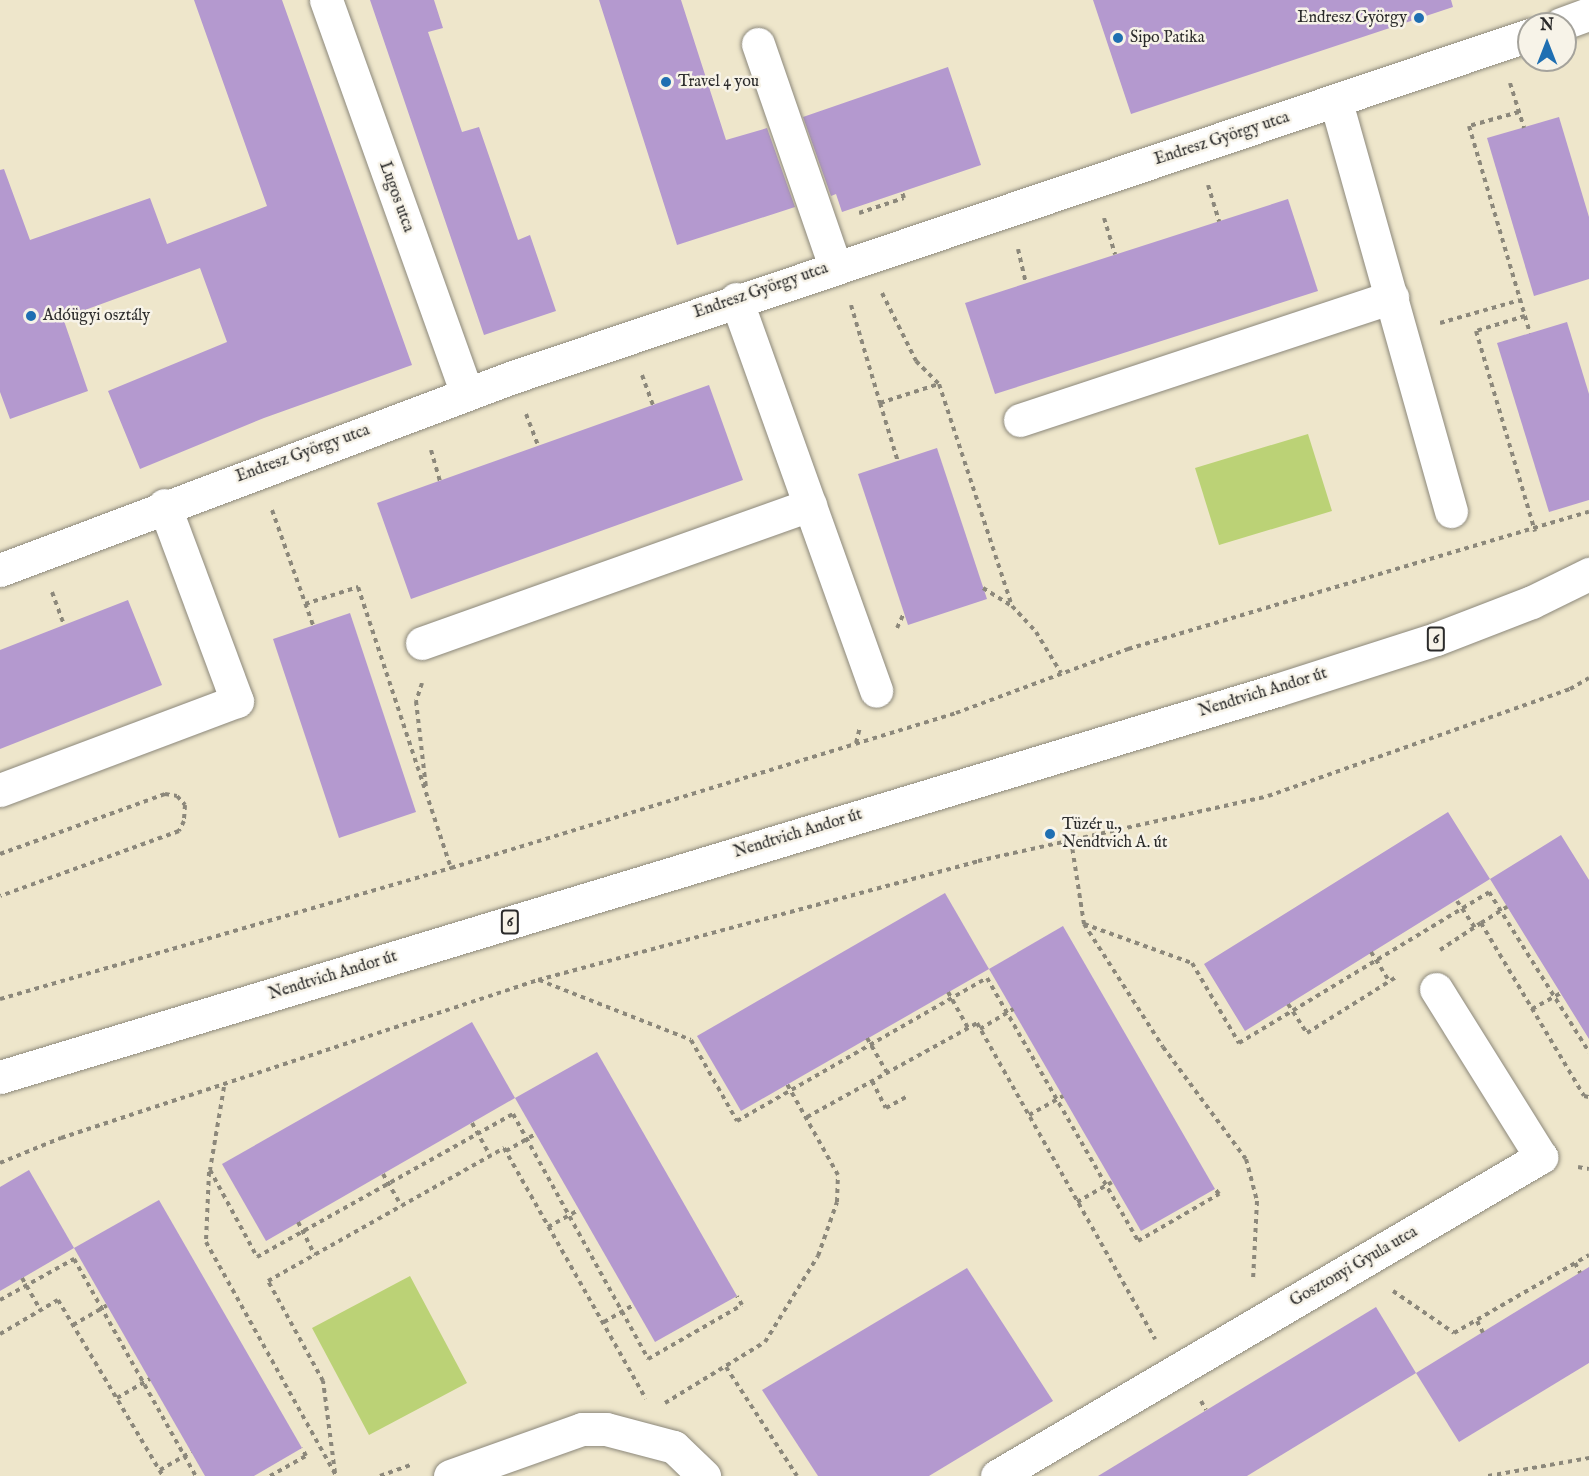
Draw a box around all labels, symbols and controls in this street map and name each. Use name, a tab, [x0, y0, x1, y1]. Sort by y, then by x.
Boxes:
place label: Endresz György	[1297, 8, 1407, 28]
marker: Endresz György	[1412, 11, 1426, 25]
north arrow	[1517, 12, 1577, 72]
text: N	[1540, 16, 1554, 36]
place label: Sipo Patika	[1130, 28, 1205, 48]
marker: Sipo Patika	[1111, 31, 1125, 45]
place label: Travel 4 you	[678, 72, 759, 92]
marker: Travel 4 you	[659, 75, 673, 89]
street label: Endresz György utca	[1152, 108, 1292, 170]
street label: Lugos utca	[374, 159, 418, 235]
street label: Endresz György utca	[691, 259, 831, 323]
place label: Adóügyi osztály	[43, 306, 150, 326]
marker: Adóügyi osztály	[24, 309, 38, 323]
street label: Endresz György utca	[234, 421, 372, 487]
road number: 6	[1426, 627, 1446, 651]
street label: Nendtvich Andor út	[1197, 664, 1329, 722]
street label: Nendtvich Andor út	[732, 805, 864, 863]
place label: Tüzér u., Nendtvich A. út	[1062, 815, 1167, 853]
marker: Tüzér u., Nendtvich A. út	[1043, 827, 1057, 841]
road number: 6	[500, 910, 520, 934]
street label: Nendtvich Andor út	[267, 947, 399, 1005]
street label: Gosztonyi Gyula utca	[1287, 1223, 1421, 1311]

